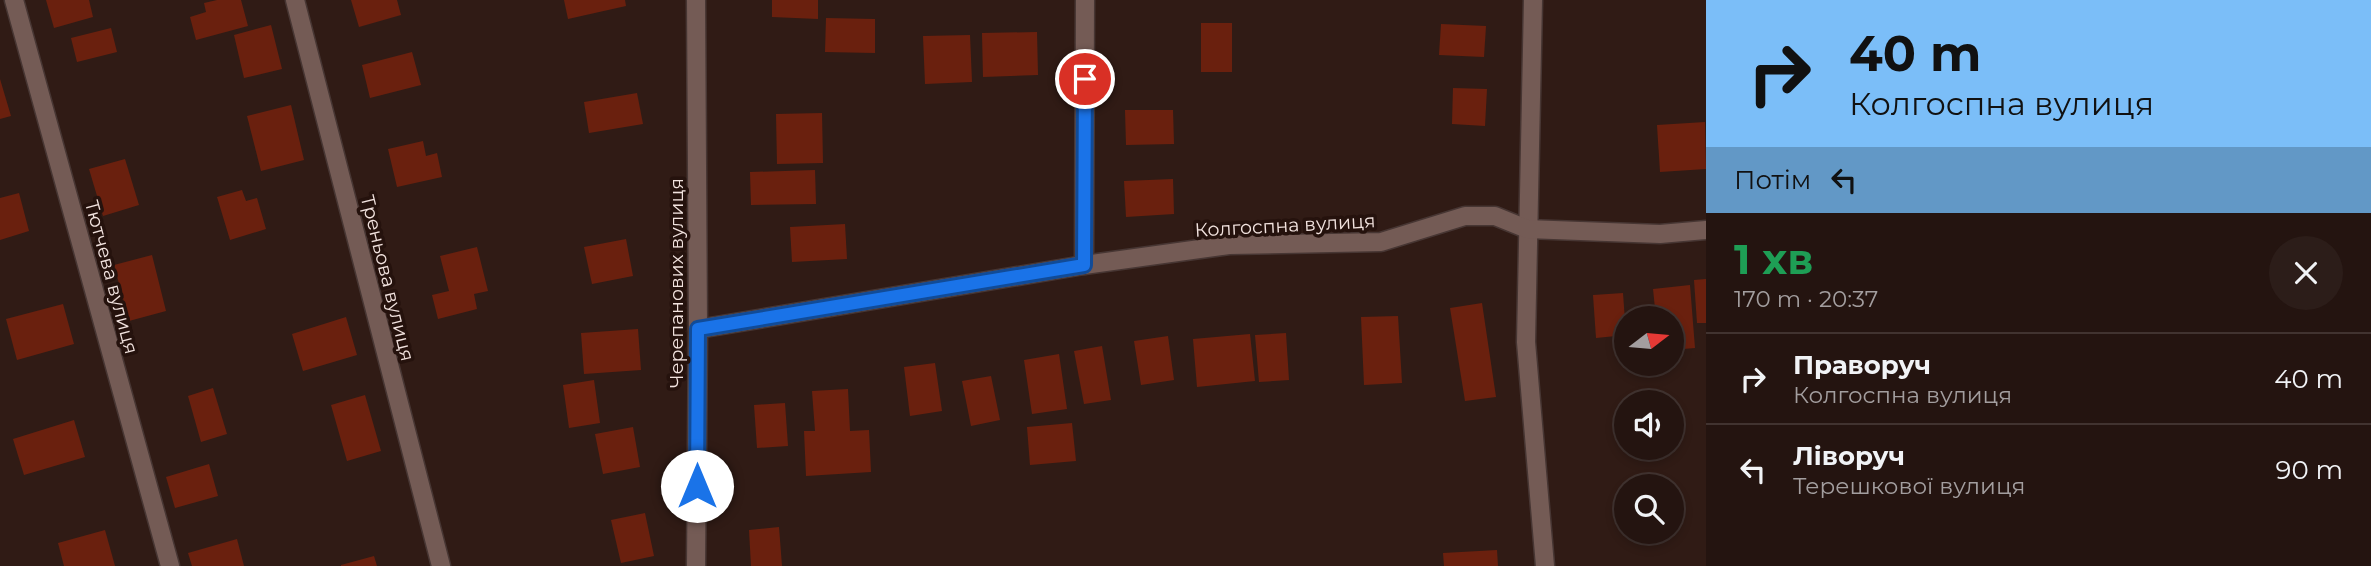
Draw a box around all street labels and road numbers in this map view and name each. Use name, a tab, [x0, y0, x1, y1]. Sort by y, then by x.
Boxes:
street label: Черепанових вулиця	[665, 178, 688, 388]
street label: Треньова вулиця	[356, 193, 419, 363]
street label: Тютчева вулиця	[80, 198, 143, 356]
street label: Колгоспна вулиця	[1194, 209, 1376, 242]

